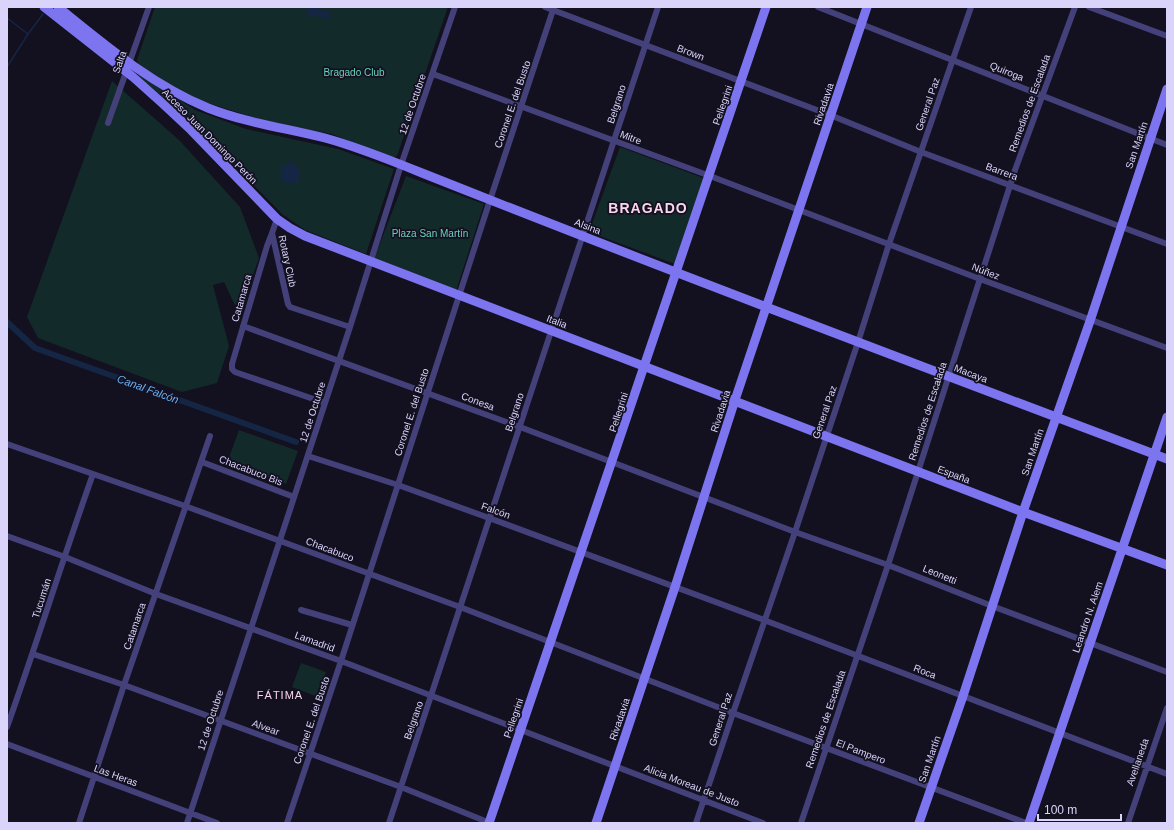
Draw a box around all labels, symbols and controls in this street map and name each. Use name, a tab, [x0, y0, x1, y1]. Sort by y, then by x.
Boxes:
street label: Brown	[676, 42, 706, 63]
street label: Salta	[111, 49, 129, 75]
street label: Remedios de Escalada	[1007, 53, 1052, 153]
street label: Coronel E. del Busto	[492, 59, 533, 149]
street label: Quiroga	[988, 60, 1026, 83]
park label: Bragado Club	[323, 67, 385, 78]
street label: 12 de Octubre	[397, 72, 428, 136]
street label: General Paz	[913, 76, 942, 132]
street label: Rivadavia	[811, 81, 836, 127]
street label: Belgrano	[605, 83, 628, 125]
street label: Pellegrini	[711, 84, 734, 126]
street label: Acceso Juan Domingo Perón	[160, 87, 259, 186]
street label: San Martín	[1123, 120, 1150, 170]
street label: Mitre	[619, 128, 644, 147]
street label: Barrera	[984, 161, 1020, 182]
district label: BRAGADO	[608, 200, 688, 216]
street label: Alsina	[573, 216, 603, 237]
park label: Plaza San Martín	[392, 228, 468, 239]
street label: Rotary Club	[277, 234, 298, 288]
street label: Núñez	[970, 261, 1001, 282]
street label: Catamarca	[229, 273, 254, 323]
street label: Italia	[545, 313, 569, 331]
street label: Remedios de Escalada	[906, 360, 949, 462]
street label: Macaya	[953, 362, 990, 385]
street label: Coronel E. del Busto	[392, 366, 431, 457]
water label: Canal Falcón	[115, 372, 181, 406]
street label: 12 de Octubre	[297, 380, 328, 444]
street label: General Paz	[810, 384, 839, 440]
street label: Rivadavia	[708, 388, 733, 434]
street label: Conesa	[460, 390, 496, 413]
street label: Belgrano	[503, 391, 526, 433]
street label: Pellegrini	[607, 391, 630, 433]
street label: San Martín	[1019, 427, 1046, 477]
street label: Chacabuco Bis	[217, 453, 284, 488]
street label: España	[936, 463, 972, 486]
street label: Falcón	[480, 500, 512, 521]
street label: Chacabuco	[304, 535, 356, 564]
street label: Leonetti	[921, 563, 958, 586]
street label: Tucumán	[30, 577, 53, 620]
street label: Leandro N. Alem	[1070, 580, 1105, 654]
street label: Catamarca	[121, 601, 148, 651]
street label: Lamadrid	[293, 629, 336, 654]
street label: Roca	[912, 662, 938, 681]
street label: Remedios de Escalada	[804, 668, 848, 770]
street label: Coronel E. del Busto	[291, 675, 332, 765]
street label: 12 de Octubre	[195, 688, 226, 752]
district label: FÁTIMA	[257, 689, 303, 701]
street label: General Paz	[707, 691, 734, 747]
street label: Rivadavia	[607, 696, 632, 742]
street label: Pellegrini	[502, 697, 525, 739]
street label: Belgrano	[402, 699, 425, 741]
street label: Alvear	[251, 717, 282, 738]
street label: San Martín	[916, 734, 943, 784]
street label: El Pampero	[834, 737, 888, 766]
street label: Avellaneda	[1124, 737, 1151, 787]
street label: Alicia Moreau de Justo	[643, 762, 741, 809]
street label: Las Heras	[93, 763, 139, 788]
scale bar	[1038, 796, 1121, 822]
text: 100 m	[1044, 803, 1077, 817]

